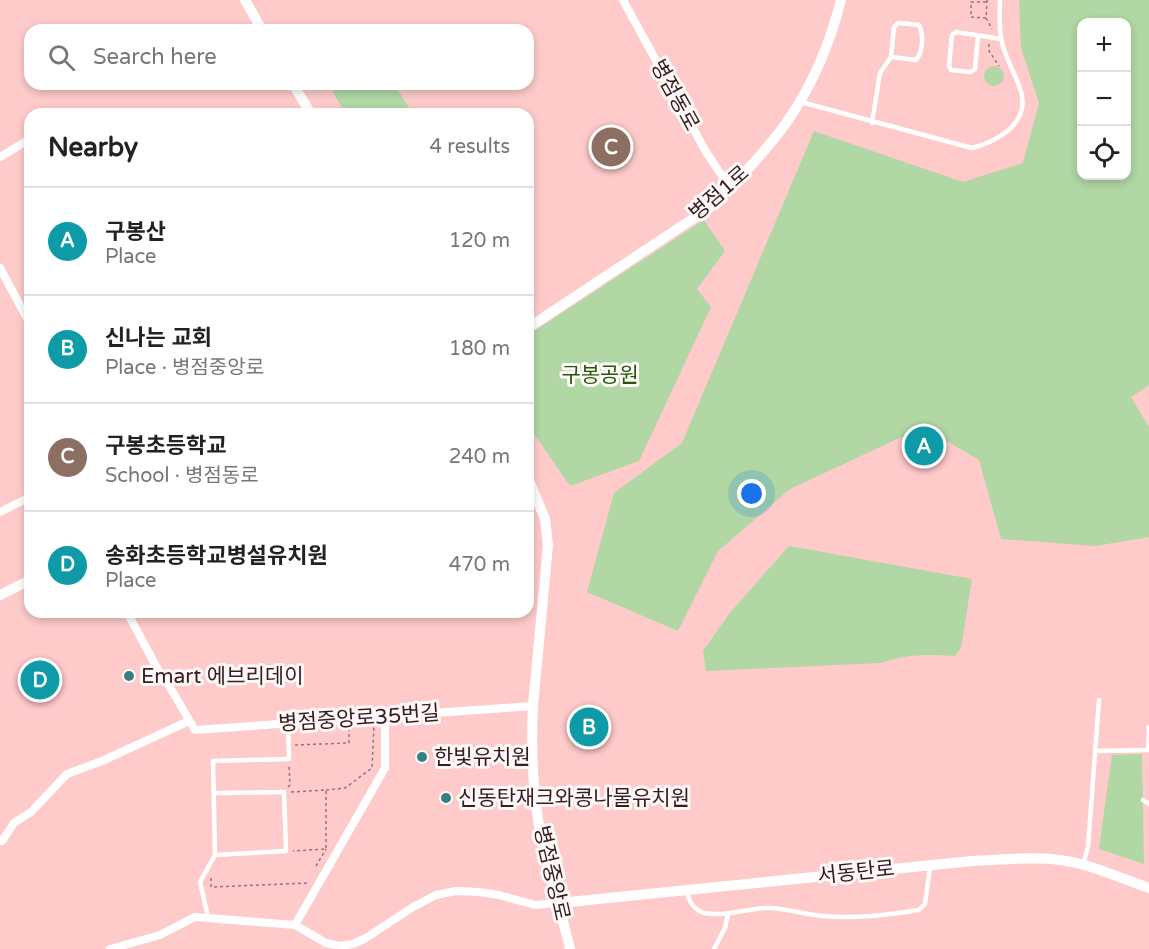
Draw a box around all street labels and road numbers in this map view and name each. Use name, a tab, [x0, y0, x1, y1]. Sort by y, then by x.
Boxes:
street label: 병점동로	[645, 55, 704, 135]
street label: 병점1로	[684, 161, 754, 226]
street label: 병점중앙로35번길	[278, 700, 441, 737]
street label: 병점중앙로	[528, 823, 575, 923]
street label: 서동탄로	[816, 856, 896, 889]

